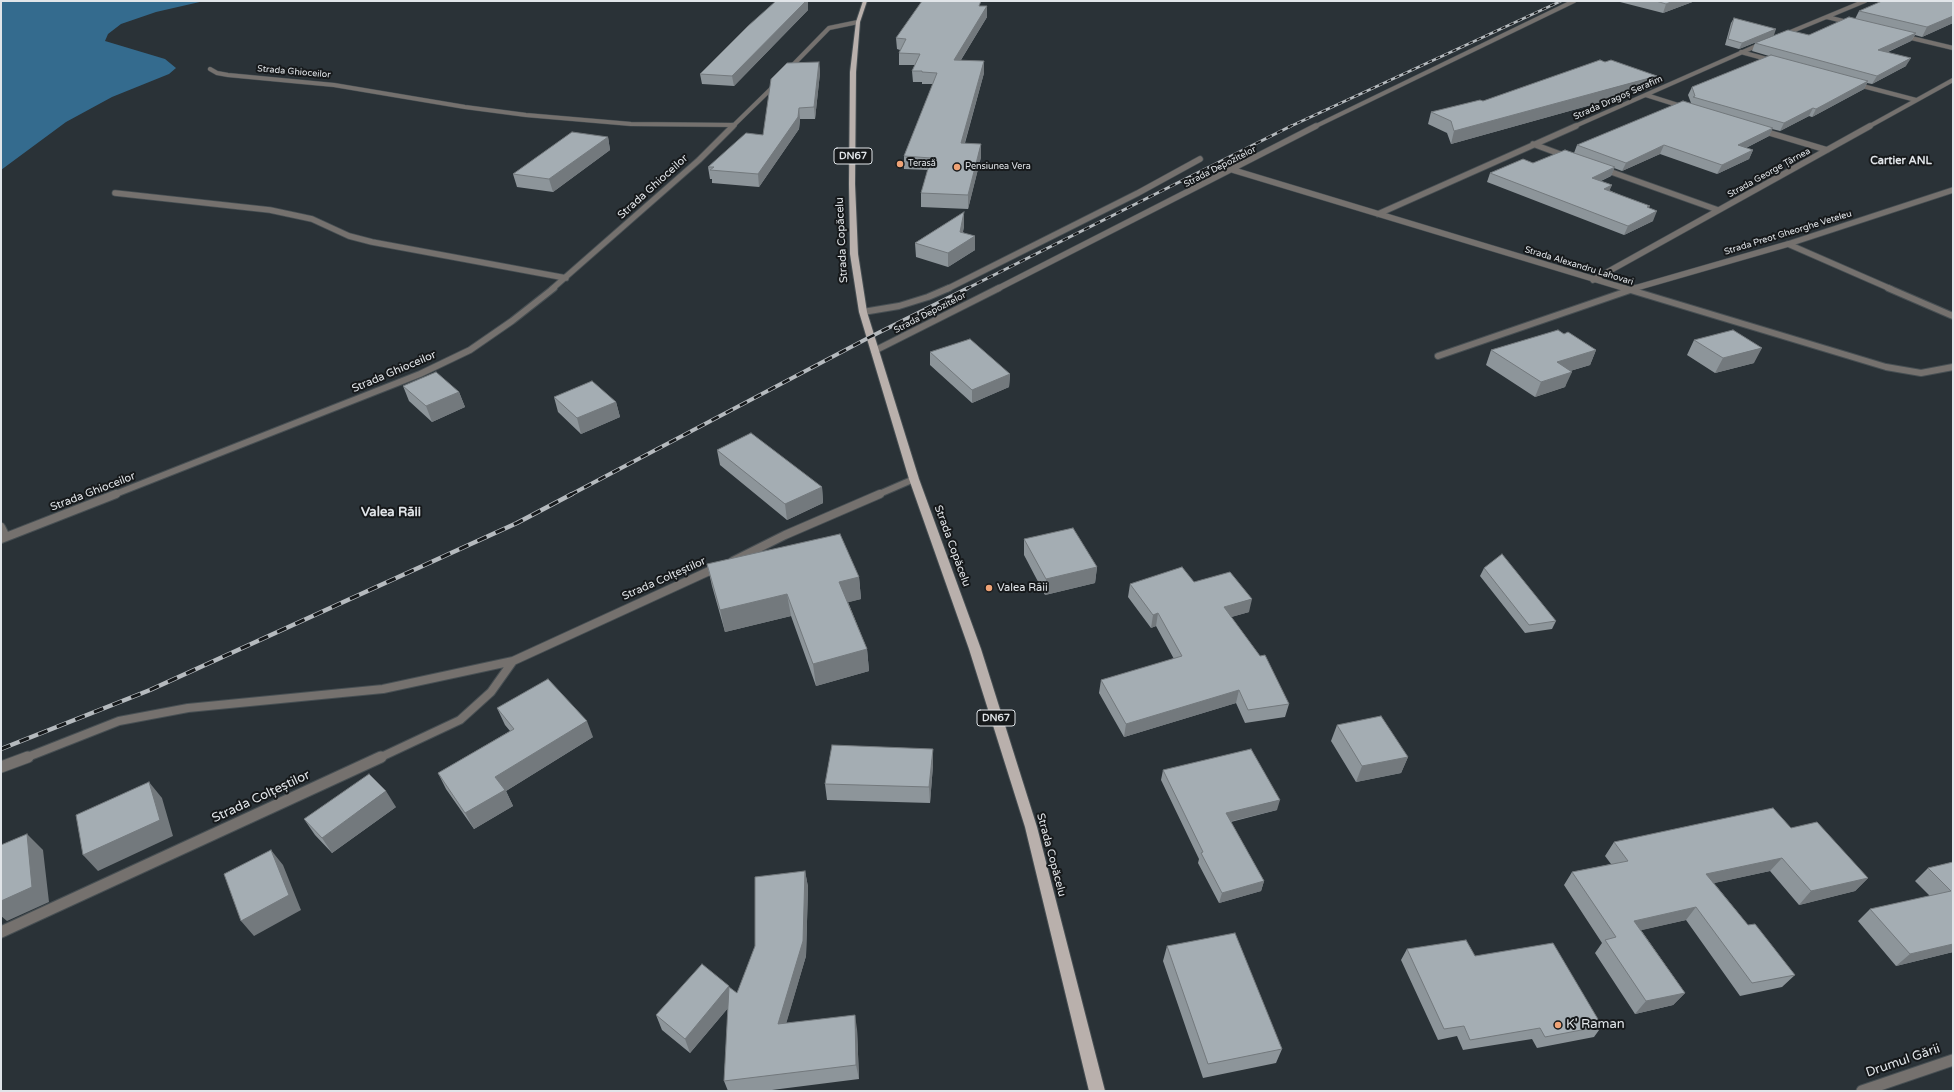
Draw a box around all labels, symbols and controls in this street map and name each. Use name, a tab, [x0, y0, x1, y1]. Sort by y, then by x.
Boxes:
street label: Strada Ghioceilor	[257, 63, 331, 81]
street label: Strada Dragoș Serafim	[1572, 73, 1664, 123]
street label: Strada Depozitelor	[1182, 144, 1258, 190]
street label: Strada George Țârnea	[1726, 146, 1812, 200]
road number: DN67	[834, 148, 872, 164]
street label: Strada Ghioceilor	[615, 152, 691, 222]
district label: Cartier ANL	[1870, 154, 1932, 168]
marker: Terasă	[895, 159, 905, 169]
place label: Terasă	[908, 159, 936, 169]
marker: Pensiunea Vera	[952, 162, 962, 172]
place label: Pensiunea Vera	[965, 162, 1031, 172]
street label: Strada Copăcelu	[833, 197, 851, 283]
street label: Strada Preot Gheorghe Veteleu	[1723, 208, 1853, 258]
street label: Strada Alexandru Lahovari	[1523, 244, 1635, 288]
street label: Strada Depozitelor	[892, 290, 968, 336]
street label: Strada Ghioceilor	[350, 348, 438, 396]
street label: Strada Ghioceilor	[49, 470, 137, 514]
street label: Strada Copăcelu	[931, 503, 973, 589]
district label: Valea Răii	[361, 505, 421, 521]
street label: Strada Colțeștilor	[620, 555, 708, 603]
place label: Valea Răii	[997, 581, 1048, 595]
marker: Valea Răii	[984, 583, 994, 593]
road number: DN67	[977, 710, 1015, 726]
street label: Strada Colțeștilor	[209, 767, 313, 827]
street label: Strada Copăcelu	[1034, 812, 1068, 898]
place label: K' Raman	[1566, 1017, 1625, 1033]
marker: K' Raman	[1553, 1020, 1563, 1030]
street label: Drumul Gării	[1864, 1041, 1942, 1081]

